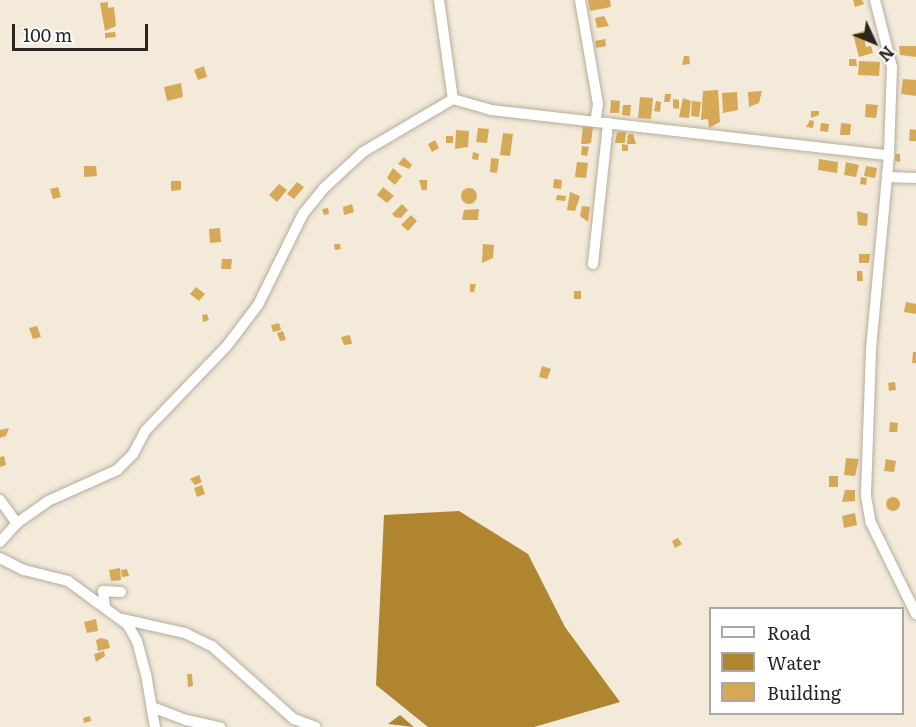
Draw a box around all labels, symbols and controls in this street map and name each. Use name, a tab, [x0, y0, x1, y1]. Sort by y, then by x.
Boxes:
scale bar	[15, 12, 152, 50]
north arrow	[844, 12, 904, 72]
text: 100 m	[23, 21, 72, 48]
text: N	[874, 41, 900, 68]
legend	[709, 607, 904, 715]
text: Road	[767, 619, 811, 646]
text: Water	[767, 649, 820, 676]
text: Building	[767, 679, 841, 706]

